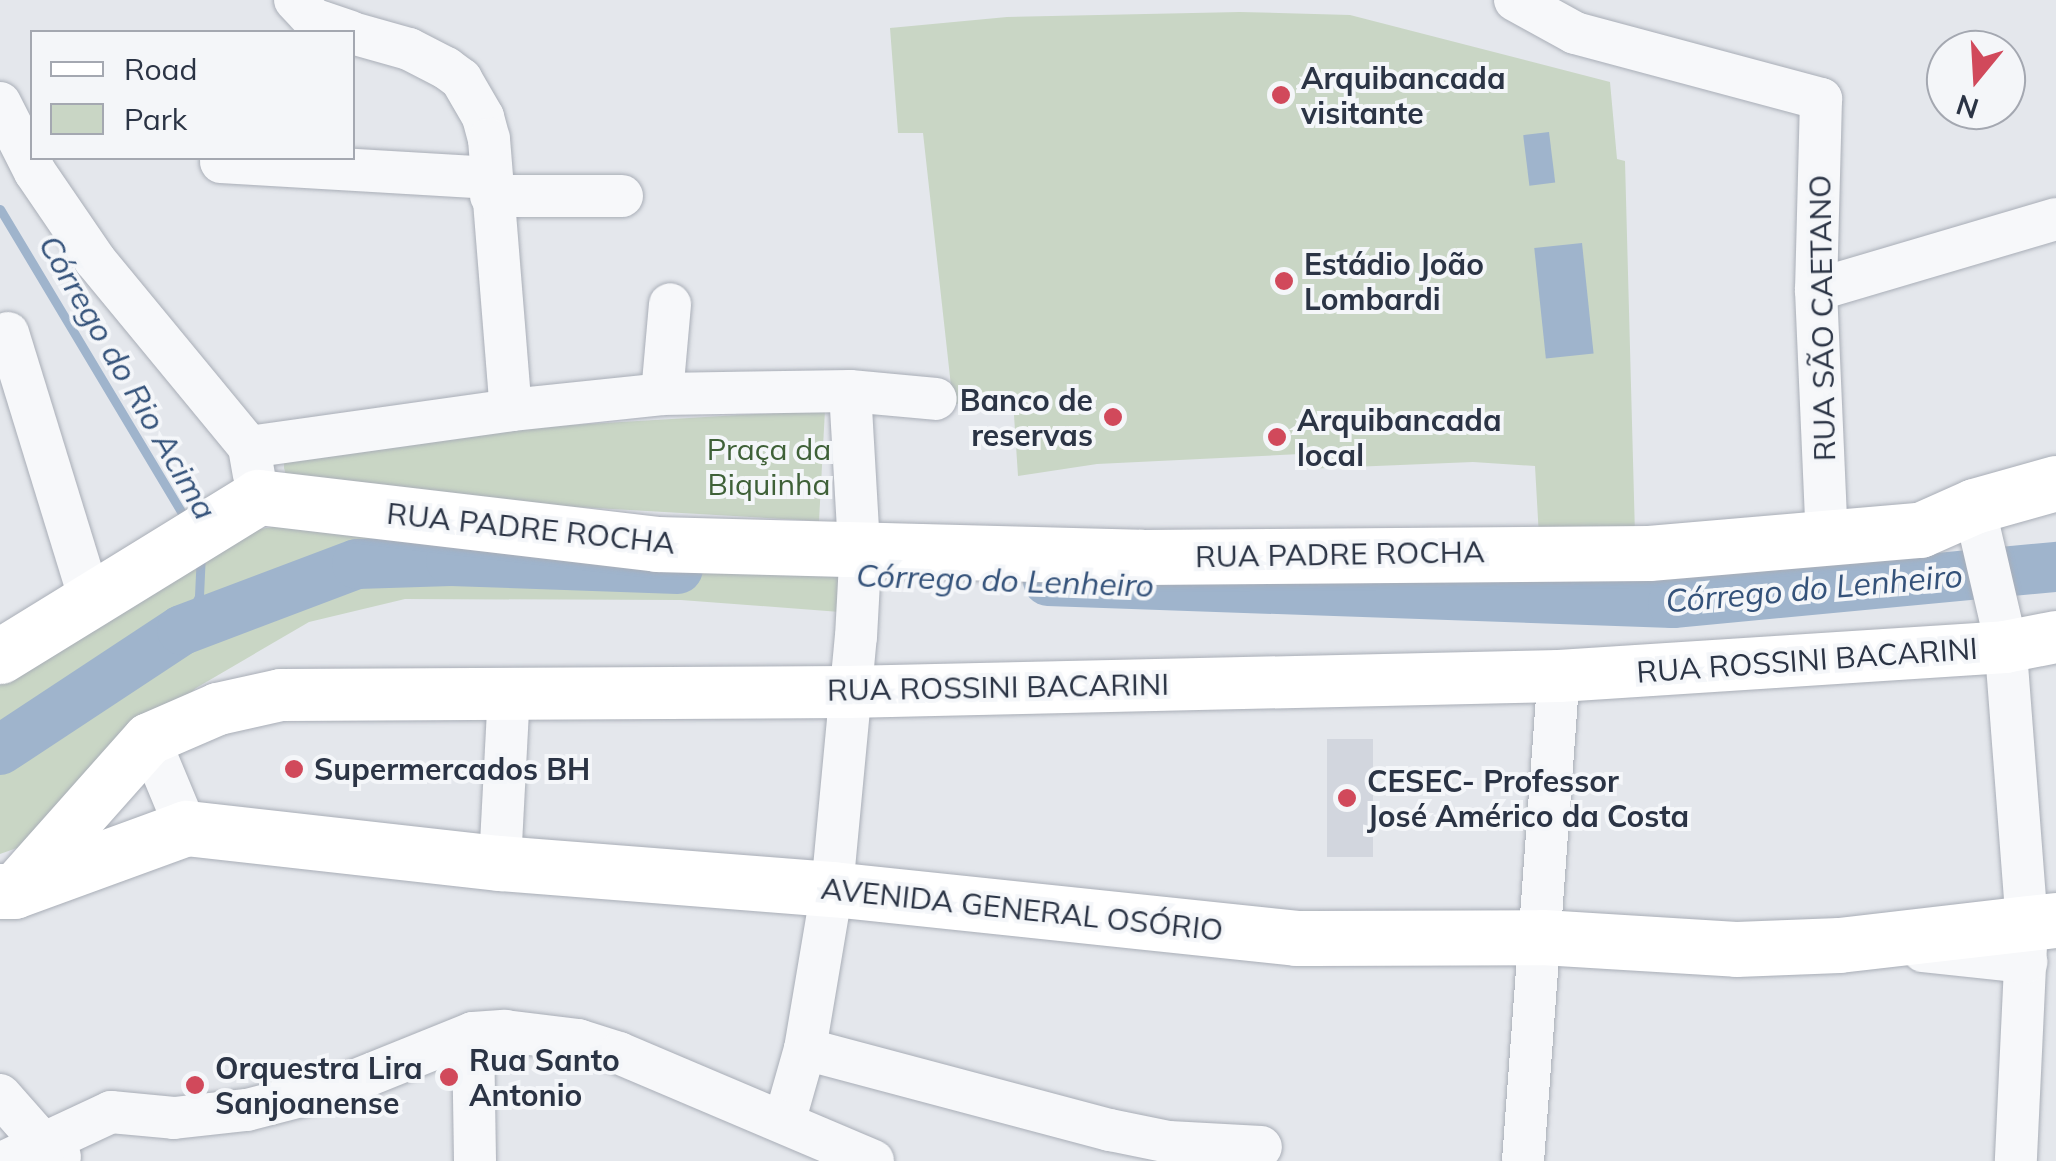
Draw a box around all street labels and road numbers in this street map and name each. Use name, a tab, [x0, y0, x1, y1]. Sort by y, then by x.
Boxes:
street label: RUA SÃO CAETANO	[1802, 174, 1842, 462]
street label: RUA PADRE ROCHA	[385, 495, 677, 561]
street label: RUA PADRE ROCHA	[1195, 533, 1485, 575]
street label: RUA ROSSINI BACARINI	[1635, 630, 1979, 690]
street label: RUA ROSSINI BACARINI	[827, 666, 1169, 708]
street label: AVENIDA GENERAL OSÓRIO	[819, 870, 1225, 948]

